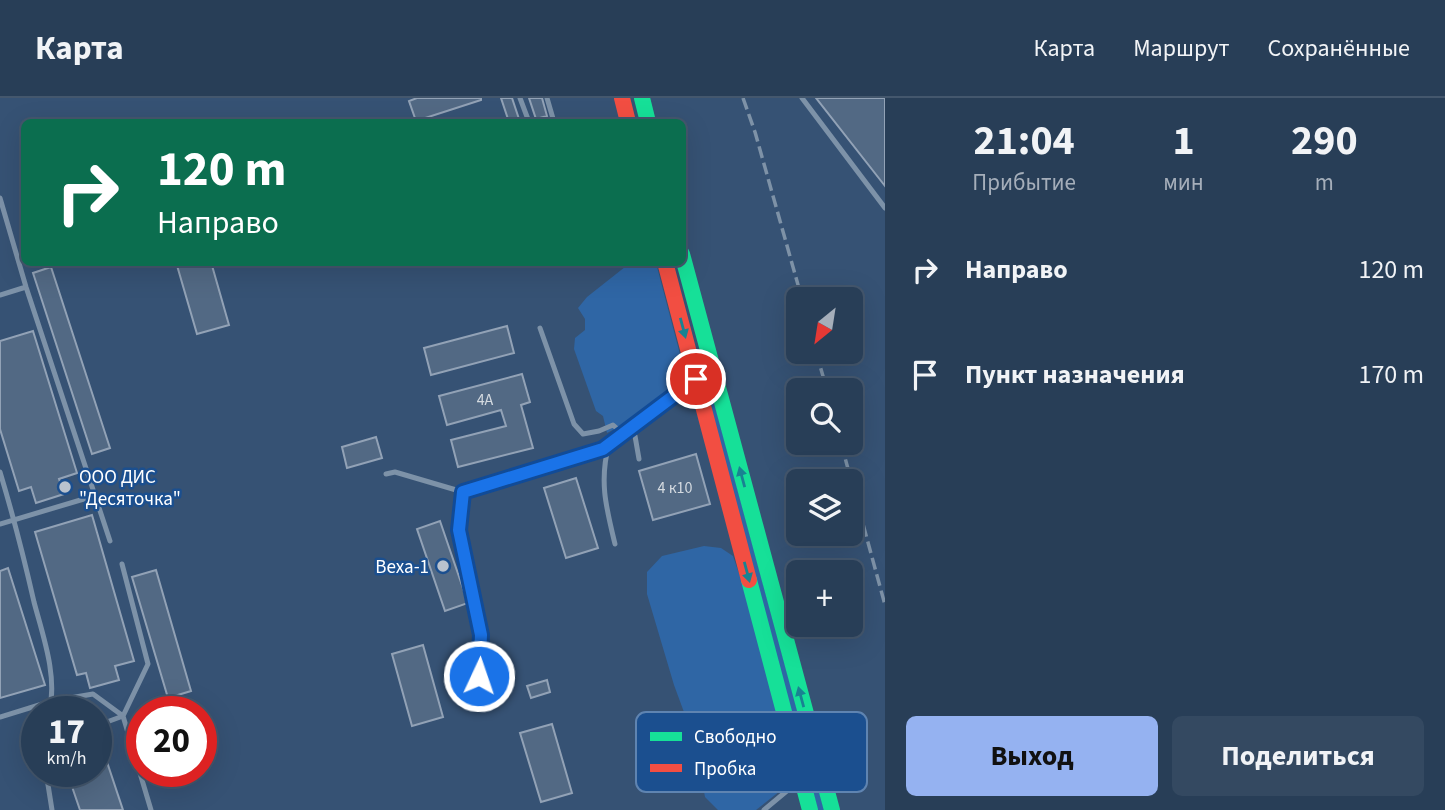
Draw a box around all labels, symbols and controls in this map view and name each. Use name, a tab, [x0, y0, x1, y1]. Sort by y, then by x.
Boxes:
text: Карта	[35, 25, 124, 72]
text: Карта	[1034, 31, 1095, 66]
text: Маршрут	[1133, 31, 1229, 66]
text: Сохранённые	[1267, 31, 1410, 66]
text: 21:04	[973, 111, 1075, 171]
text: 1	[1172, 111, 1195, 171]
text: 290	[1291, 111, 1358, 171]
text: 120 m	[157, 135, 286, 205]
icon: right	[42, 147, 133, 238]
text: Прибытие	[972, 166, 1076, 199]
text: мин	[1163, 166, 1204, 199]
text: m	[1315, 166, 1334, 199]
text: Направо	[157, 200, 279, 246]
icon: right	[906, 251, 944, 289]
text: Направо	[965, 251, 1068, 288]
text: 120 m	[1358, 251, 1424, 288]
north arrow	[786, 287, 863, 364]
map controls	[786, 287, 863, 637]
one-way arrow	[678, 318, 689, 340]
pin	[666, 349, 726, 409]
icon: arrive	[906, 356, 944, 394]
text: Пункт назначения	[965, 356, 1185, 393]
text: 170 m	[1358, 356, 1424, 393]
icon: arrive	[677, 360, 715, 398]
button: search	[786, 378, 863, 455]
house number: 4А	[477, 389, 494, 411]
place label: ООО ДИС "Десяточка"	[79, 464, 181, 513]
one-way arrow	[736, 466, 747, 488]
button: layers	[786, 469, 863, 546]
house number: 4 к10	[658, 477, 693, 499]
marker: ООО ДИС "Десяточка"	[57, 479, 73, 495]
place label: Веха-1	[375, 554, 429, 581]
marker: Веха-1	[435, 558, 451, 574]
button: +	[786, 560, 863, 637]
one-way arrow	[742, 561, 753, 583]
position arrow	[442, 639, 516, 713]
one-way arrow	[795, 686, 806, 708]
speed limit sign: 20	[126, 696, 217, 787]
text: 17	[48, 707, 85, 757]
legend	[636, 712, 867, 792]
button: Выход	[906, 716, 1158, 796]
button: Поделиться	[1172, 716, 1424, 796]
text: Свободно	[694, 724, 777, 751]
text: km/h	[47, 746, 86, 771]
text: Пробка	[694, 756, 756, 783]

